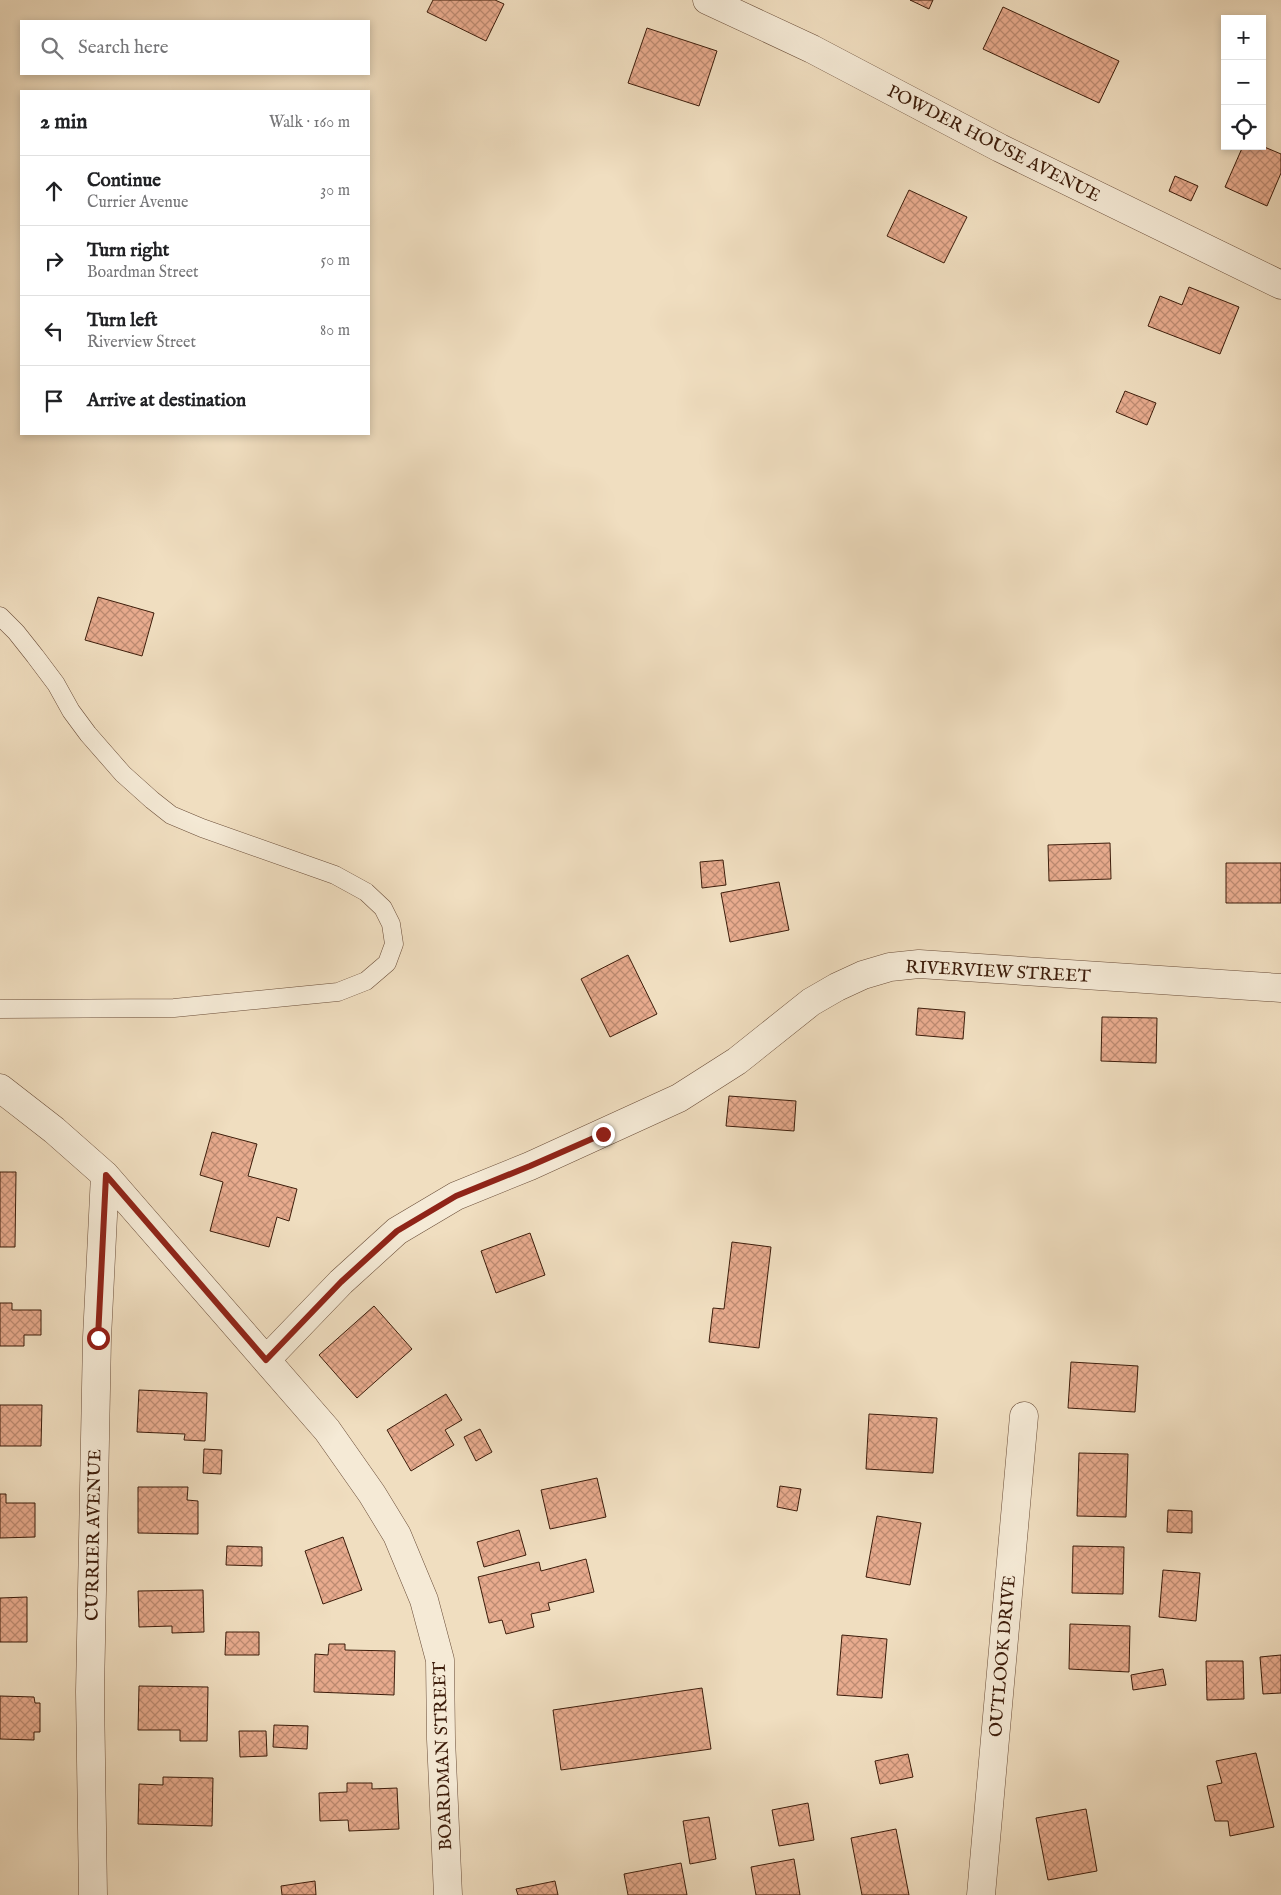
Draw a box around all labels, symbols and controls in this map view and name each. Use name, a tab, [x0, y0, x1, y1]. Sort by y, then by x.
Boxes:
map controls	[1221, 15, 1266, 150]
button: +	[1221, 15, 1266, 60]
search box	[20, 20, 370, 75]
icon: search	[38, 34, 66, 62]
text: Search here	[78, 36, 169, 60]
button: −	[1221, 60, 1266, 105]
street label: POWDER HOUSE AVENUE	[883, 80, 1104, 208]
button: locate	[1221, 105, 1266, 150]
text: 2 min	[40, 109, 87, 136]
text: Walk · 160 m	[269, 113, 350, 133]
text: Continue	[87, 169, 161, 193]
icon: ahead	[40, 177, 68, 205]
text: 30 m	[320, 181, 350, 201]
text: Currier Avenue	[87, 193, 188, 213]
text: Turn right	[87, 239, 169, 263]
icon: right	[40, 247, 68, 275]
text: 50 m	[321, 251, 350, 271]
text: Boardman Street	[87, 263, 199, 283]
text: Turn left	[87, 309, 158, 333]
icon: left	[40, 317, 68, 345]
text: 80 m	[320, 321, 350, 341]
text: Riverview Street	[87, 333, 196, 353]
icon: arrive	[40, 387, 68, 415]
text: Arrive at destination	[87, 389, 246, 413]
street label: RIVERVIEW STREET	[905, 956, 1091, 989]
route end	[592, 1123, 615, 1146]
route start	[87, 1327, 110, 1350]
street label: CURRIER AVENUE	[82, 1449, 107, 1621]
street label: OUTLOOK DRIVE	[985, 1574, 1022, 1738]
street label: BOARDMAN STREET	[429, 1661, 458, 1851]

